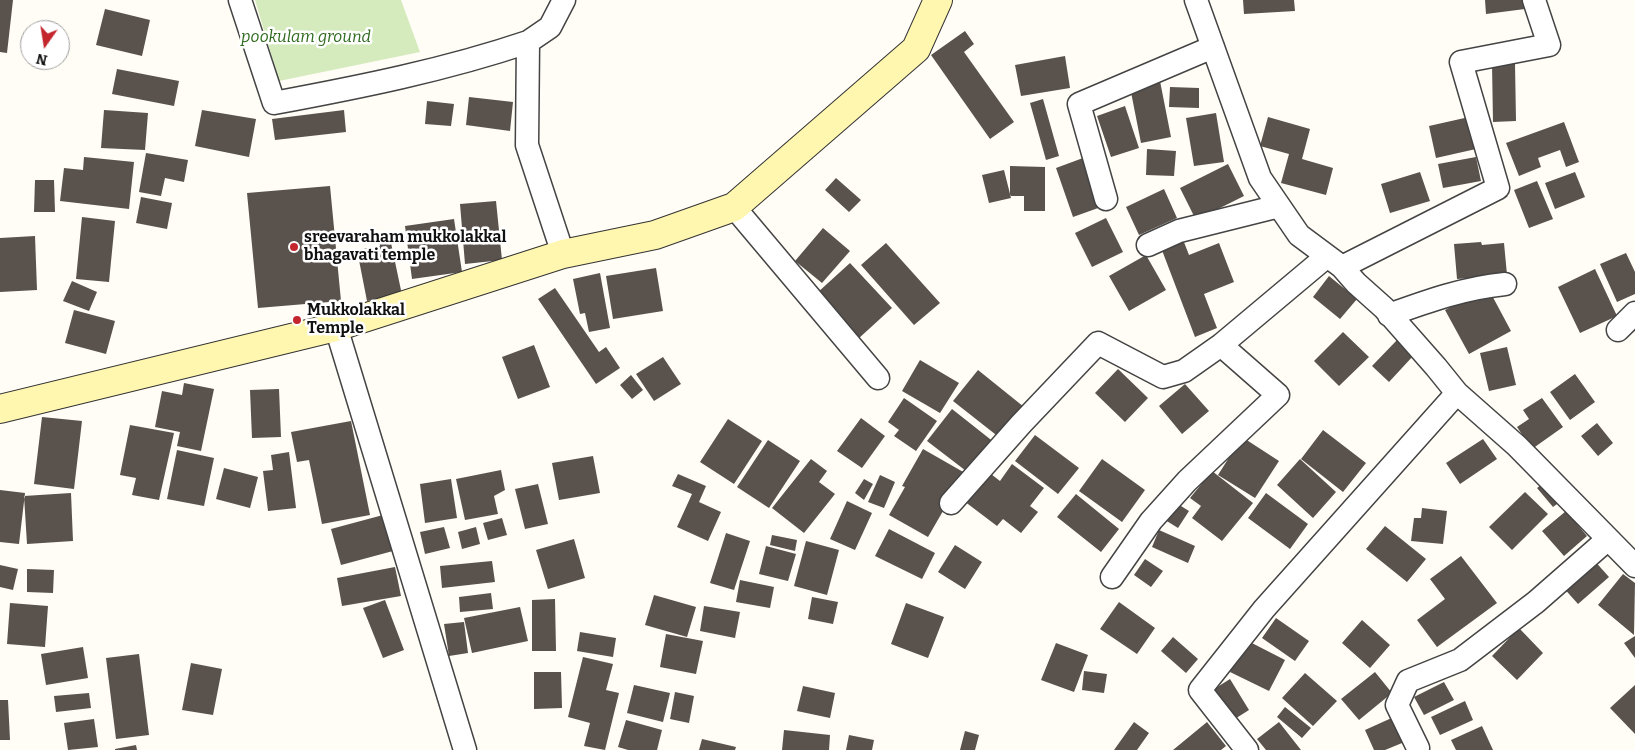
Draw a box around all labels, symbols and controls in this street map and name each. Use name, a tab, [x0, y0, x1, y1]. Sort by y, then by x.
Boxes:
north arrow	[20, 20, 70, 70]
park label: pookulam ground	[241, 28, 371, 48]
text: N	[35, 50, 49, 69]
place label: sreevaraham mukkolakkal bhagavati temple	[304, 228, 506, 266]
marker: sreevaraham mukkolakkal bhagavati temple	[288, 241, 300, 253]
place label: Mukkolakkal Temple	[307, 301, 405, 339]
marker: Mukkolakkal Temple	[291, 314, 303, 326]

